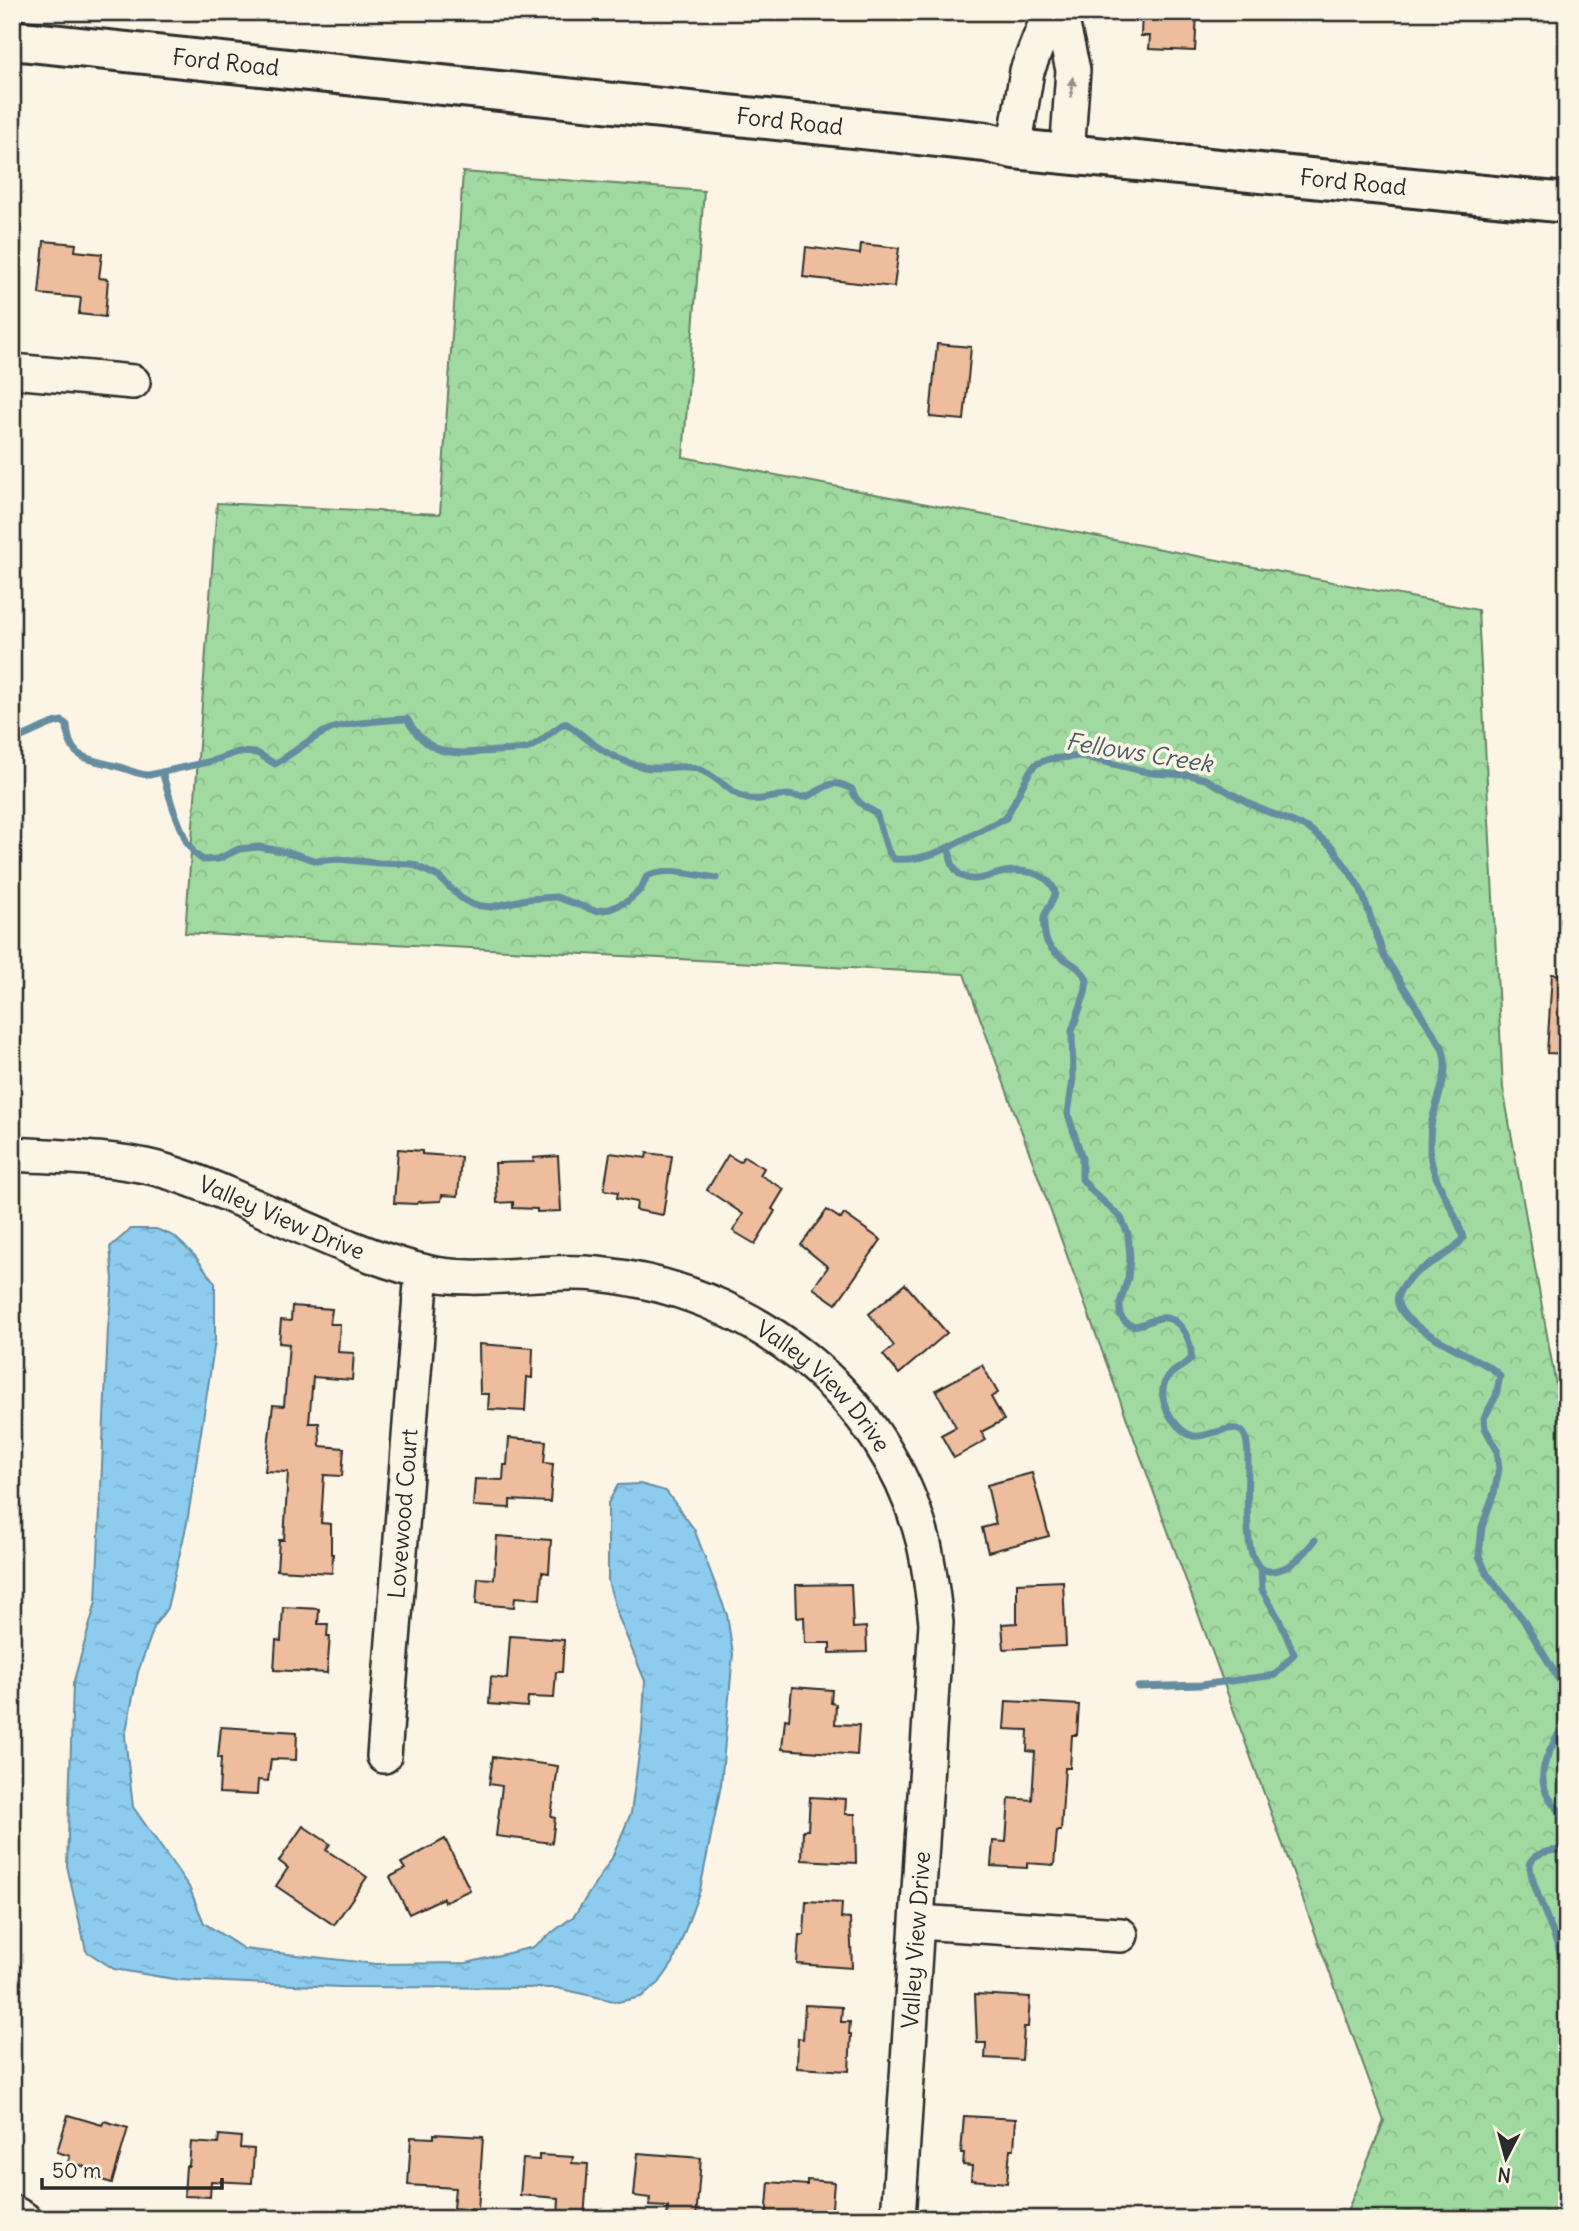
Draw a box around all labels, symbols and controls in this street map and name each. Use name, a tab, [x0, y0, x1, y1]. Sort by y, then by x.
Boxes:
street label: Ford Road	[171, 42, 281, 82]
one-way arrow	[1067, 76, 1078, 98]
street label: Ford Road	[735, 101, 845, 141]
street label: Ford Road	[1299, 162, 1408, 201]
water label: Fellows Creek	[1064, 726, 1216, 779]
street label: Valley View Drive	[195, 1169, 369, 1266]
street label: Valley View Drive	[751, 1314, 897, 1457]
street label: Lovewood Court	[381, 1428, 424, 1600]
street label: Valley View Drive	[895, 1850, 936, 2030]
north arrow	[1470, 2122, 1540, 2192]
scale bar	[42, 2147, 222, 2191]
text: 50 m	[52, 2157, 101, 2184]
text: N	[1496, 2162, 1512, 2188]

